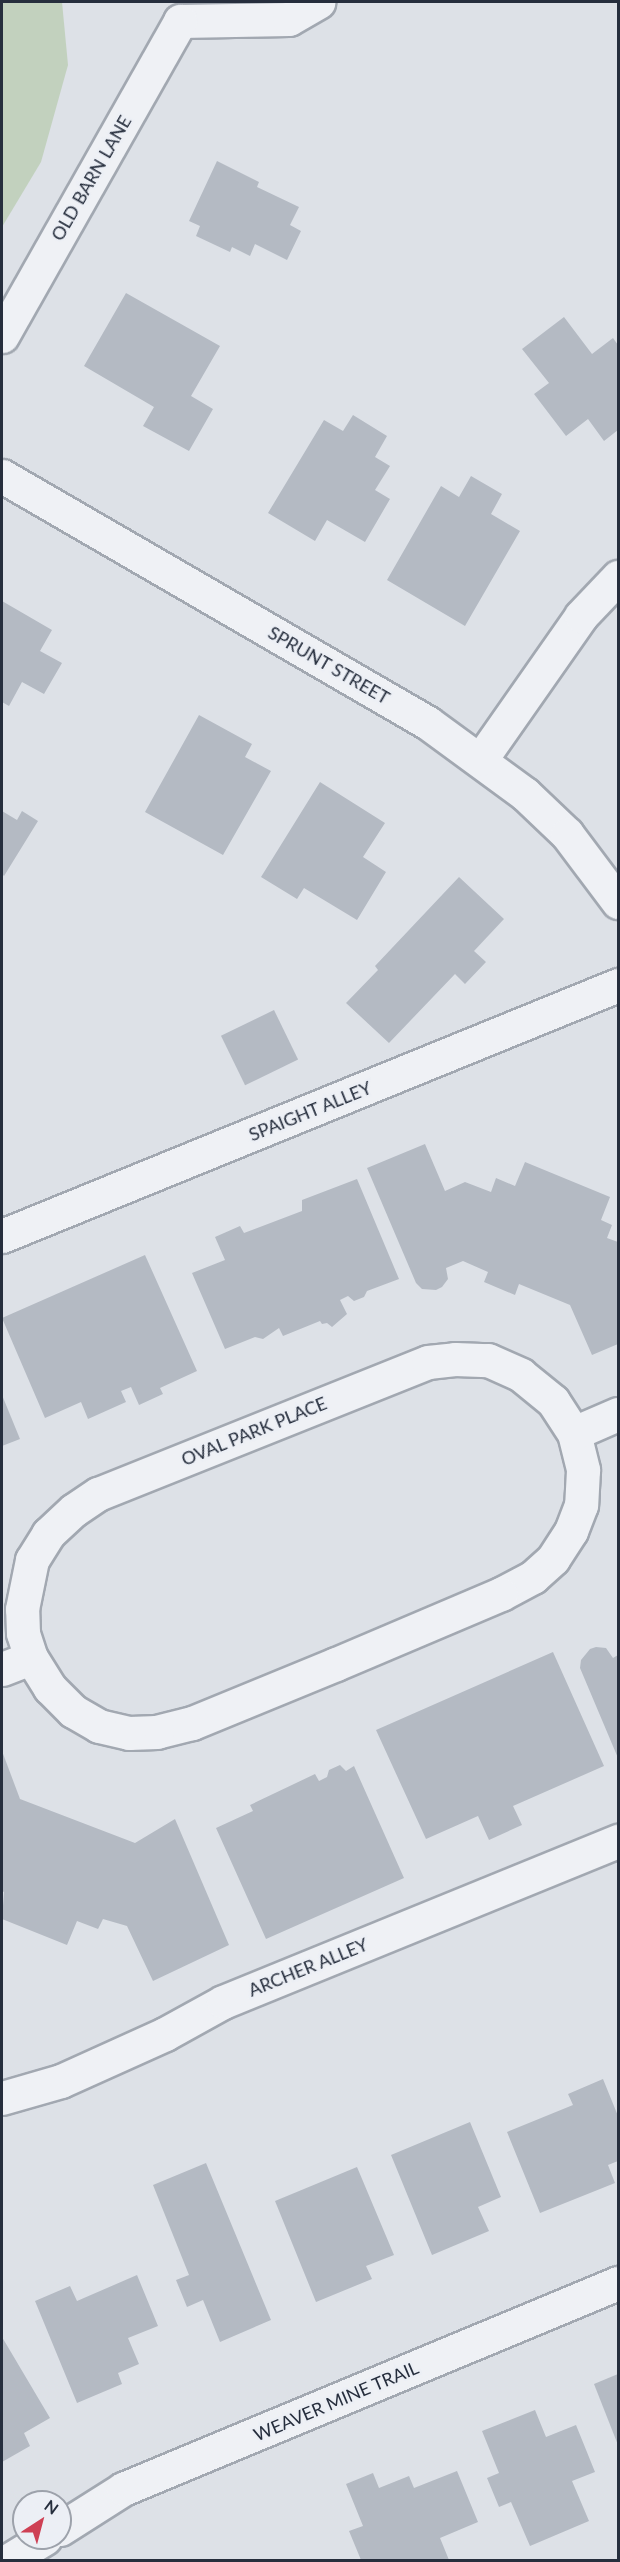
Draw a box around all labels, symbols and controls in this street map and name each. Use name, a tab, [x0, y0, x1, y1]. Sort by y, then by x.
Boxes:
street label: OLD BARN LANE	[46, 112, 136, 244]
street label: SPRUNT STREET	[264, 621, 394, 709]
street label: SPAIGHT ALLEY	[245, 1076, 375, 1146]
street label: OVAL PARK PLACE	[178, 1392, 330, 1470]
street label: ARCHER ALLEY	[245, 1933, 371, 2001]
street label: WEAVER MINE TRAIL	[250, 2356, 422, 2446]
north arrow	[12, 2490, 72, 2550]
text: N	[41, 2495, 62, 2518]

